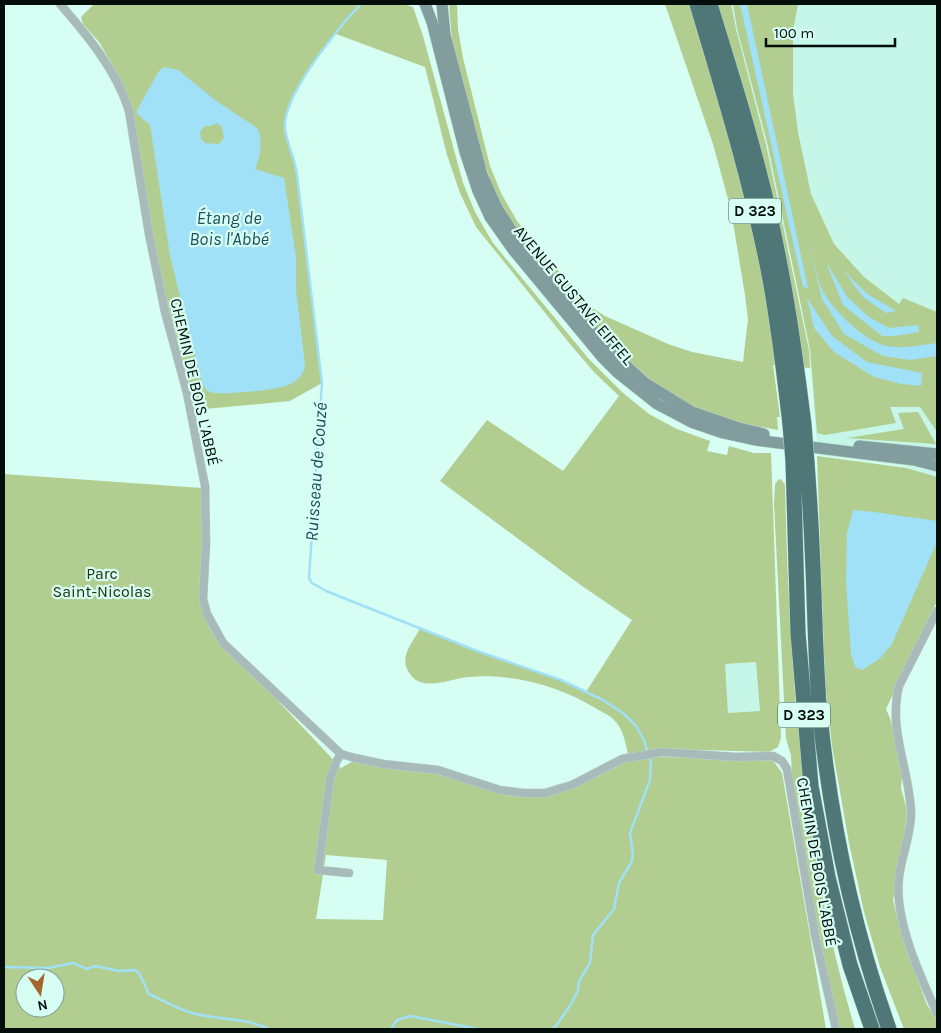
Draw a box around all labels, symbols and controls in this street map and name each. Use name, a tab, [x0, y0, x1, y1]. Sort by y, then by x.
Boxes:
scale bar	[766, 15, 895, 47]
text: 100 m	[774, 24, 814, 42]
road number: D 323	[729, 198, 781, 224]
water label: Étang de Bois l'Abbé	[189, 207, 269, 250]
street label: AVENUE GUSTAVE EIFFEL	[510, 221, 638, 369]
street label: CHEMIN DE BOIS L'ABBÉ	[166, 296, 224, 468]
water label: Ruisseau de Couzé	[300, 401, 332, 542]
park label: Parc Saint-Nicolas	[53, 564, 151, 601]
road number: D 323	[778, 702, 830, 728]
street label: CHEMIN DE BOIS L'ABBÉ	[793, 776, 841, 948]
north arrow	[15, 968, 65, 1018]
text: N	[36, 996, 49, 1015]

